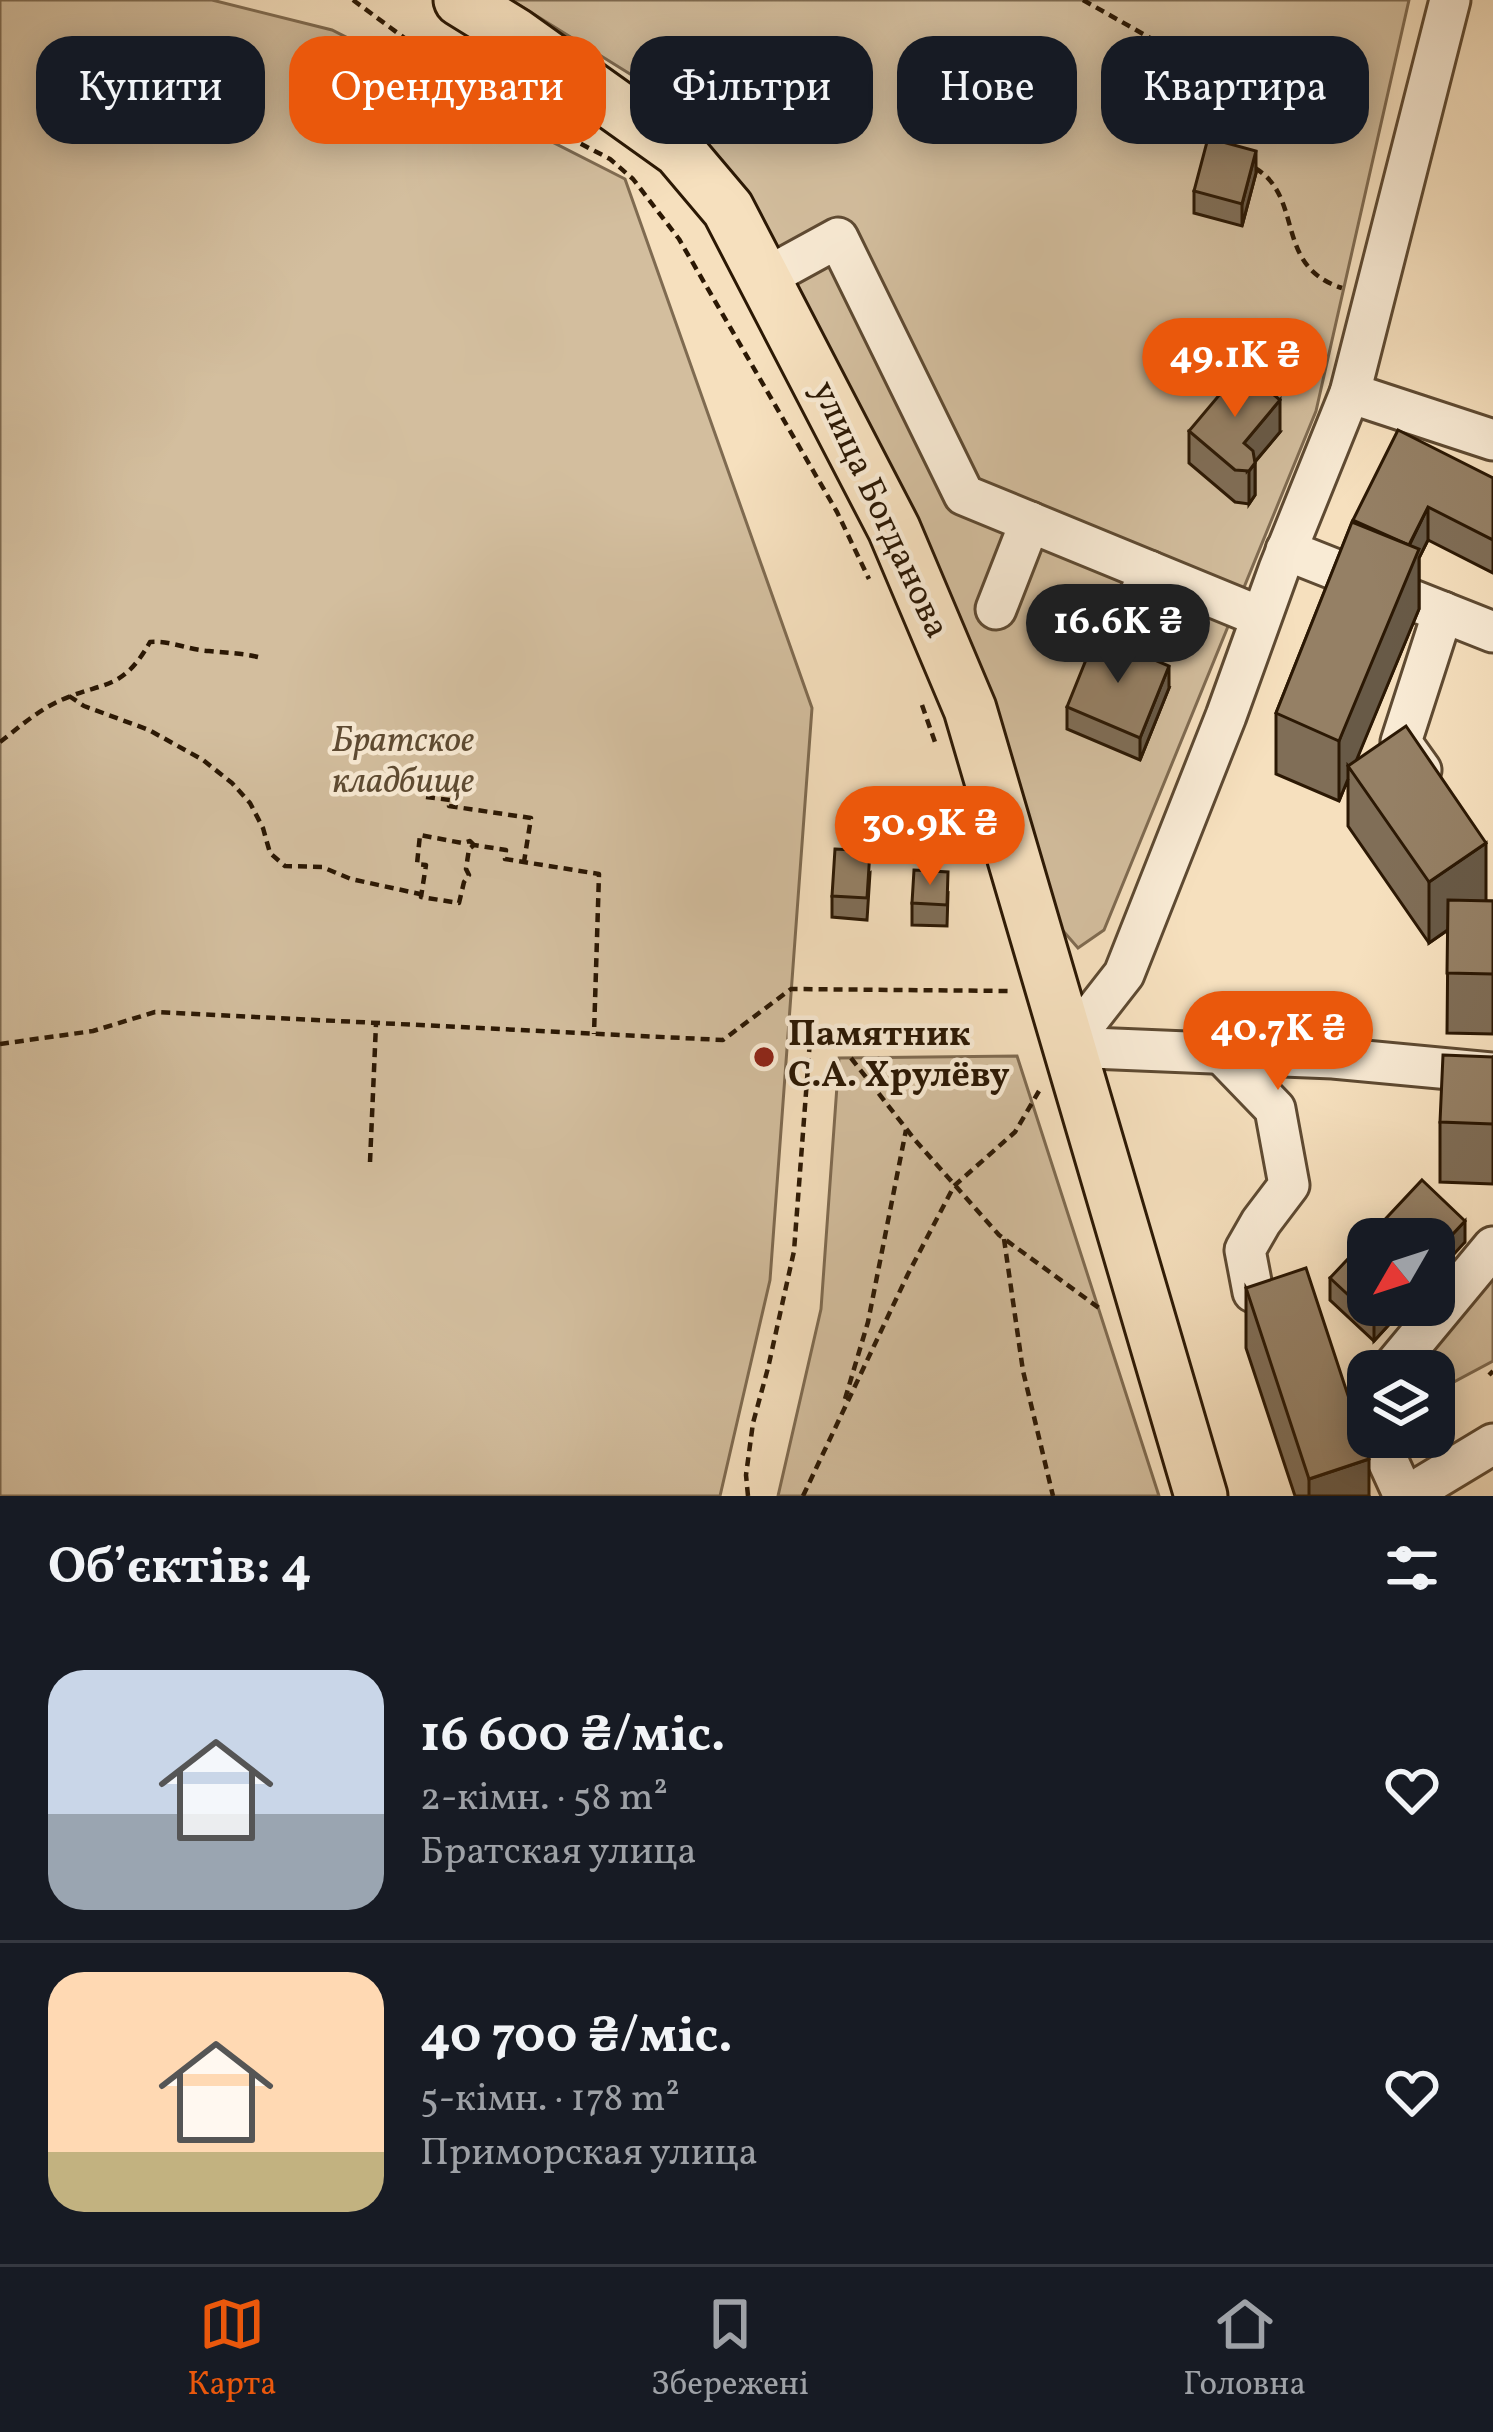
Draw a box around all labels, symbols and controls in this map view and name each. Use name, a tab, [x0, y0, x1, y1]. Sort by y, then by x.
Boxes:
chip: Купити	[36, 36, 265, 144]
chip: Орендувати	[289, 36, 606, 144]
chip: Фільтри	[630, 36, 873, 144]
chip: Нове	[897, 36, 1077, 144]
chip: Квартира	[1101, 36, 1369, 144]
pin: 49.1K ₴	[1124, 318, 1346, 420]
text: 49.1K ₴	[1169, 330, 1301, 384]
street label: улица Богданова	[797, 373, 961, 647]
pin: 16.6K ₴	[1007, 584, 1229, 686]
text: 16.6K ₴	[1053, 596, 1183, 650]
park label: Братское кладбище	[332, 717, 474, 808]
pin: 30.9K ₴	[819, 786, 1041, 888]
text: 30.9K ₴	[862, 798, 998, 852]
pin: 40.7K ₴	[1167, 991, 1389, 1093]
text: 40.7K ₴	[1210, 1003, 1346, 1057]
place label: Памятник С.А. Хрулёву	[788, 1011, 1010, 1102]
marker: Памятник С.А. Хрулёву	[751, 1044, 777, 1070]
north arrow	[1347, 1218, 1455, 1326]
map controls	[1347, 1218, 1455, 1458]
button: layers	[1347, 1350, 1455, 1458]
text: Об’єктів: 4	[48, 1533, 312, 1604]
icon: filters	[1379, 1535, 1445, 1601]
text: 16 600 ₴/міс.	[420, 1701, 725, 1772]
icon: home	[144, 1718, 288, 1862]
icon: heart	[1379, 1757, 1445, 1823]
text: 2-кімн. · 58 m²	[420, 1772, 668, 1826]
text: Братская улица	[420, 1826, 697, 1880]
text: 40 700 ₴/міс.	[420, 2002, 733, 2073]
icon: home	[144, 2020, 288, 2164]
icon: heart	[1379, 2059, 1445, 2125]
text: 5-кімн. · 178 m²	[420, 2073, 680, 2127]
text: Приморская улица	[420, 2127, 758, 2181]
tab: Карта	[187, 2291, 277, 2409]
tab: Збережені	[651, 2291, 809, 2409]
tab: Головна	[1183, 2291, 1306, 2409]

